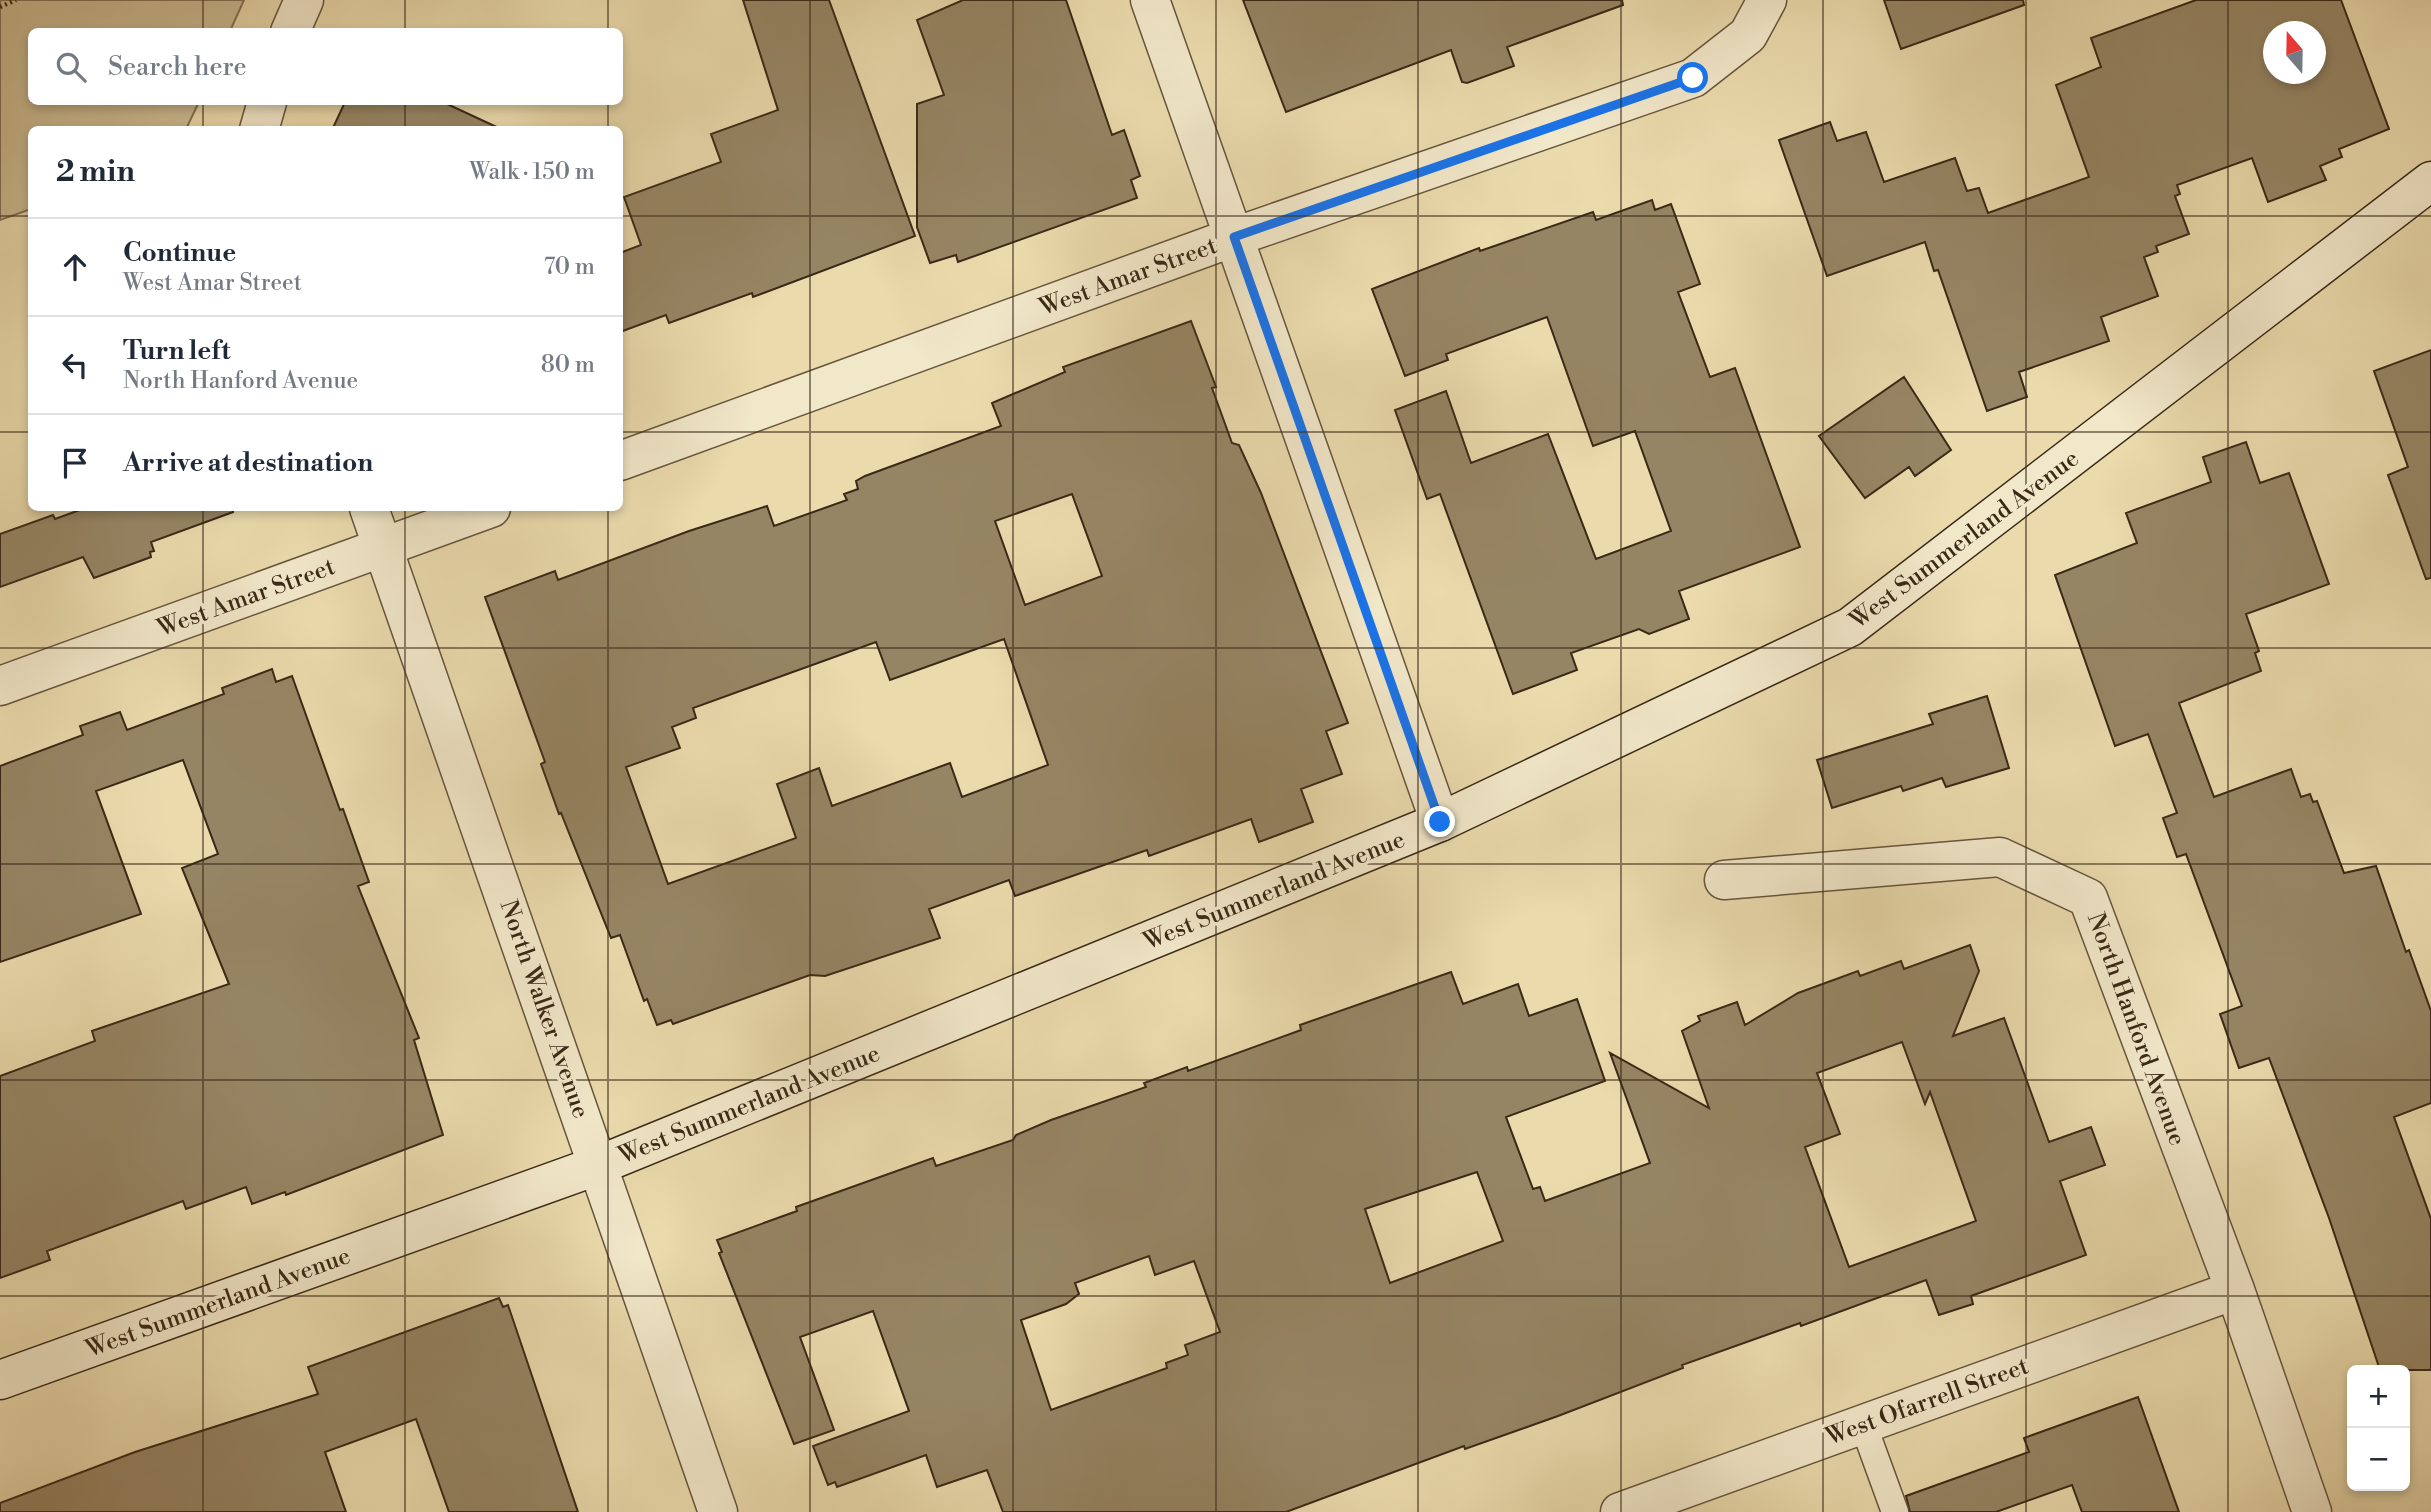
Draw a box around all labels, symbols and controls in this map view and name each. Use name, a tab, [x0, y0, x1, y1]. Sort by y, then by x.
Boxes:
north arrow	[2263, 21, 2326, 84]
search box	[28, 28, 623, 105]
icon: search	[52, 48, 90, 86]
text: Search here	[108, 51, 247, 83]
route start	[1677, 62, 1708, 93]
text: 2 min	[56, 153, 135, 191]
text: Walk · 150 m	[469, 158, 595, 186]
street label: West Amar Street	[1035, 231, 1222, 323]
text: Continue	[123, 237, 236, 269]
icon: ahead	[56, 248, 94, 286]
text: 70 m	[544, 253, 595, 281]
text: West Amar Street	[123, 269, 302, 297]
text: Turn left	[123, 335, 231, 367]
icon: left	[56, 346, 94, 384]
text: 80 m	[541, 351, 595, 379]
text: North Hanford Avenue	[123, 367, 358, 395]
icon: arrive	[56, 444, 94, 482]
street label: West Summerland Avenue	[1843, 444, 2085, 636]
text: Arrive at destination	[123, 447, 373, 479]
street label: West Amar Street	[153, 552, 340, 644]
route end	[1424, 806, 1455, 837]
street label: West Summerland Avenue	[1138, 825, 1409, 958]
street label: North Walker Avenue	[493, 896, 595, 1122]
street label: North Hanford Avenue	[2080, 909, 2192, 1150]
street label: West Summerland Avenue	[613, 1039, 884, 1172]
street label: West Summerland Avenue	[81, 1241, 355, 1365]
street label: West Ofarrell Street	[1821, 1351, 2033, 1453]
map controls	[2347, 1365, 2410, 1491]
button: +	[2347, 1365, 2410, 1428]
button: −	[2347, 1428, 2410, 1491]

